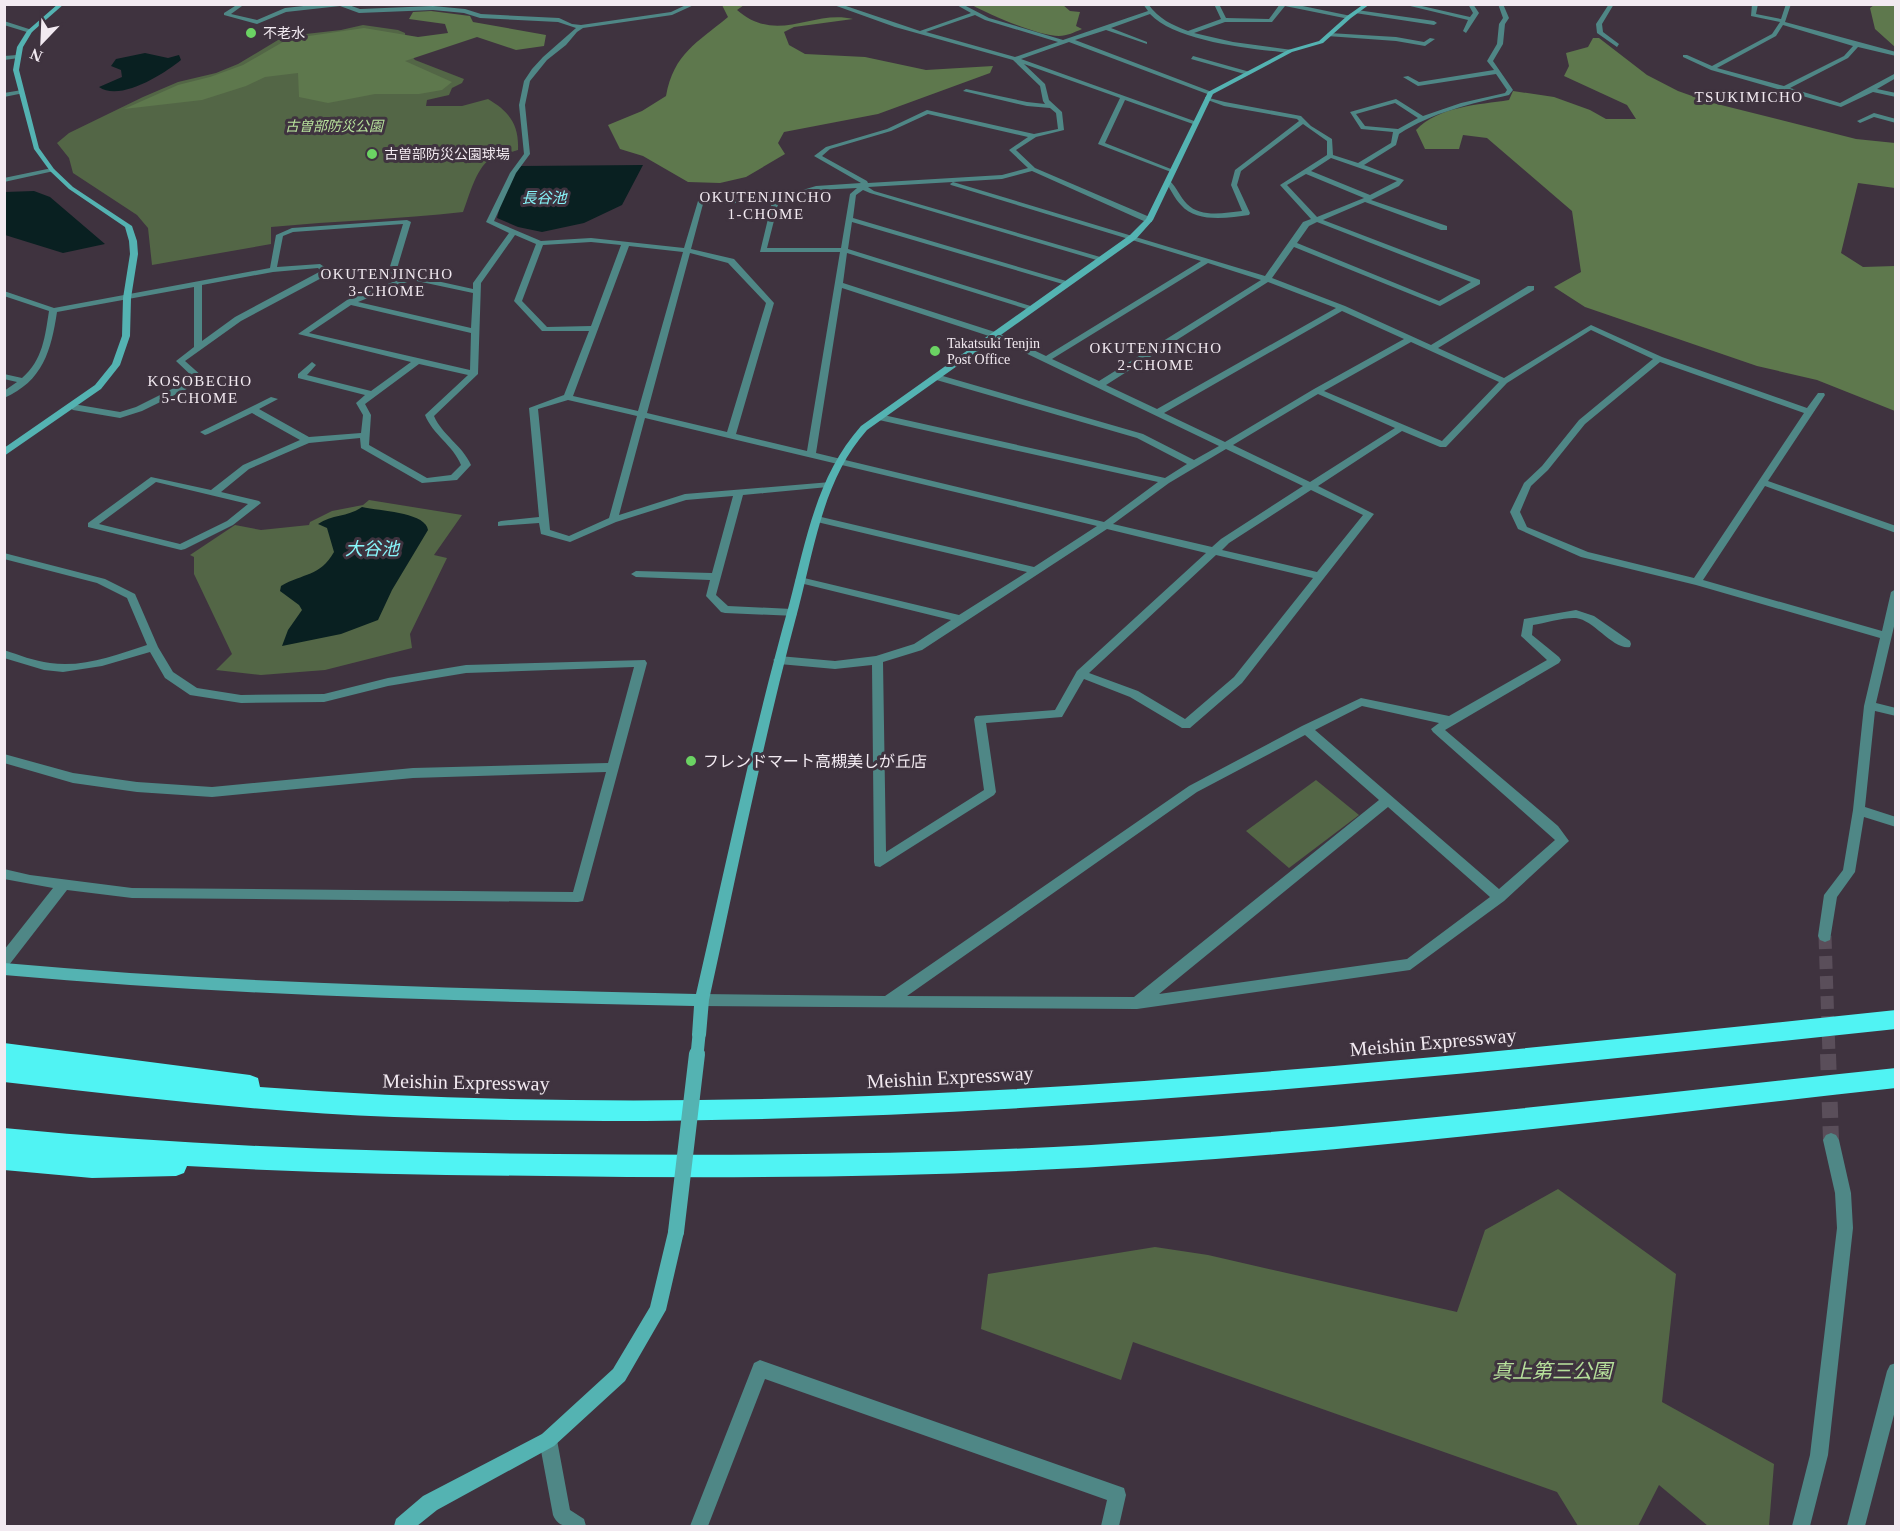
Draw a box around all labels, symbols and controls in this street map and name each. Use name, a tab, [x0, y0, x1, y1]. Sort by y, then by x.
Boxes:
north arrow	[12, 12, 72, 72]
marker: 不老水	[244, 26, 258, 40]
place label: 不老水	[263, 26, 305, 41]
text: N	[27, 45, 45, 65]
district label: TSUKIMICHO	[1694, 89, 1804, 105]
park label: 古曽部防災公園	[285, 119, 385, 134]
marker: 古曽部防災公園球場	[365, 147, 379, 161]
place label: 古曽部防災公園球場	[384, 147, 510, 162]
district label: OKUTENJINCHO 1-CHOME	[700, 189, 833, 222]
water label: 長谷池	[521, 190, 568, 206]
district label: OKUTENJINCHO 3-CHOME	[321, 266, 454, 299]
place label: Takatsuki Tenjin Post Office	[947, 336, 1040, 367]
district label: OKUTENJINCHO 2-CHOME	[1090, 340, 1223, 373]
marker: Takatsuki Tenjin Post Office	[928, 344, 942, 358]
district label: KOSOBECHO 5-CHOME	[147, 373, 253, 406]
water label: 大谷池	[345, 539, 401, 559]
place label: フレンドマート高槻美しが丘店	[703, 753, 927, 770]
marker: フレンドマート高槻美しが丘店	[684, 754, 698, 768]
street label: Meishin Expressway	[1349, 1024, 1517, 1061]
street label: Meishin Expressway	[866, 1062, 1034, 1093]
street label: Meishin Expressway	[382, 1070, 550, 1095]
park label: 真上第三公園	[1492, 1360, 1615, 1382]

